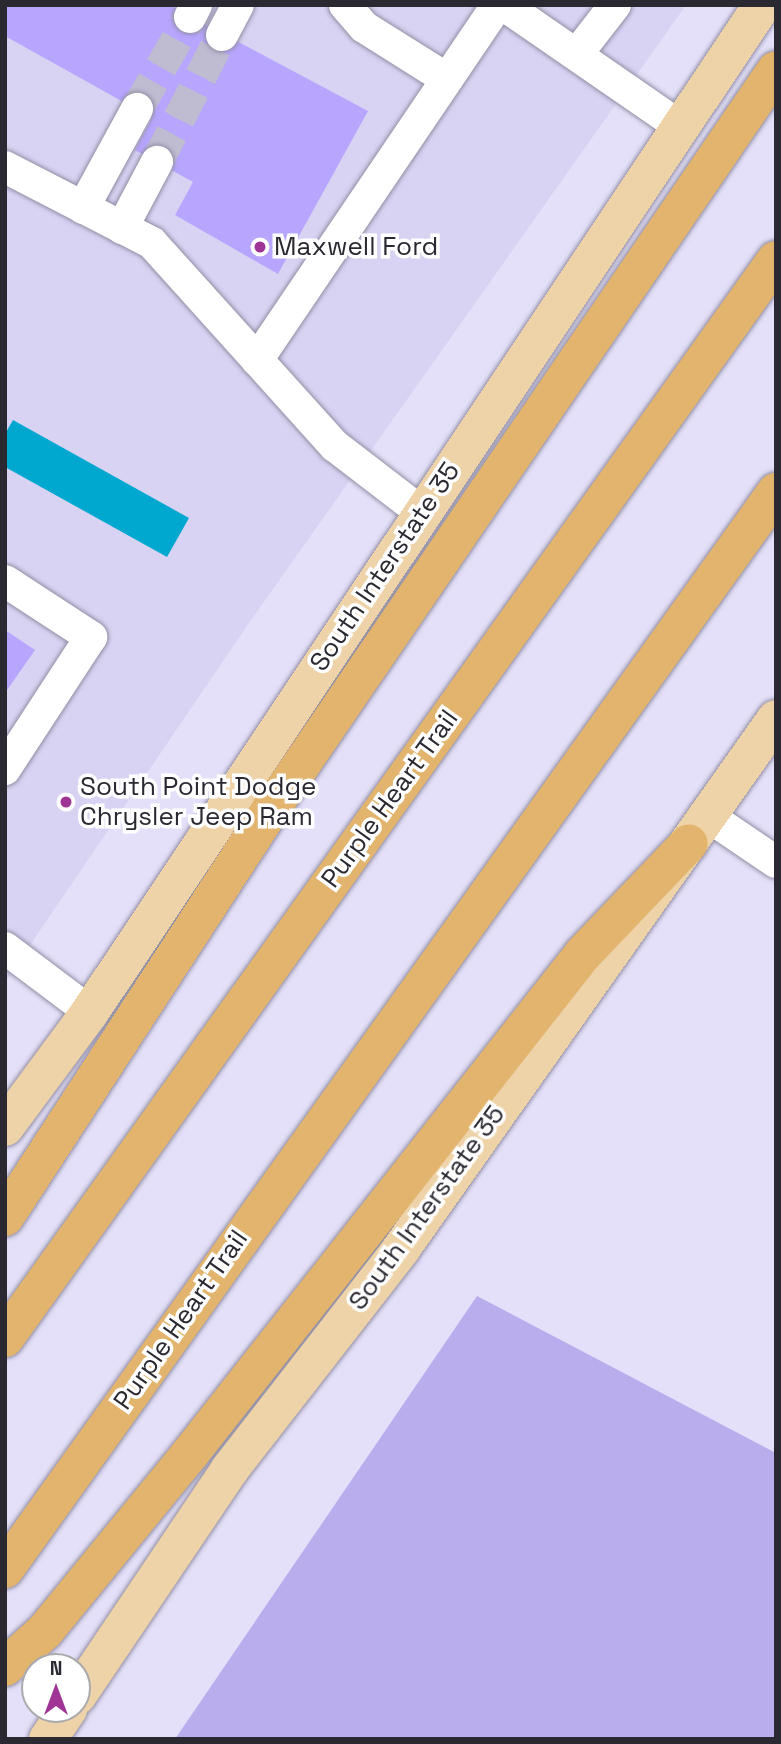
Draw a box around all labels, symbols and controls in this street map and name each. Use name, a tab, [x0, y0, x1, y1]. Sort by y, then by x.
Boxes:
place label: Maxwell Ford	[274, 231, 438, 263]
marker: Maxwell Ford	[252, 239, 268, 255]
street label: South Interstate 35	[304, 457, 466, 677]
street label: Purple Heart Trail	[315, 704, 465, 894]
place label: South Point Dodge Chrysler Jeep Ram	[80, 771, 316, 832]
marker: South Point Dodge Chrysler Jeep Ram	[58, 794, 74, 810]
street label: South Interstate 35	[342, 1100, 512, 1316]
street label: Purple Heart Trail	[107, 1224, 255, 1416]
north arrow	[21, 1653, 91, 1723]
text: N	[50, 1656, 62, 1681]

